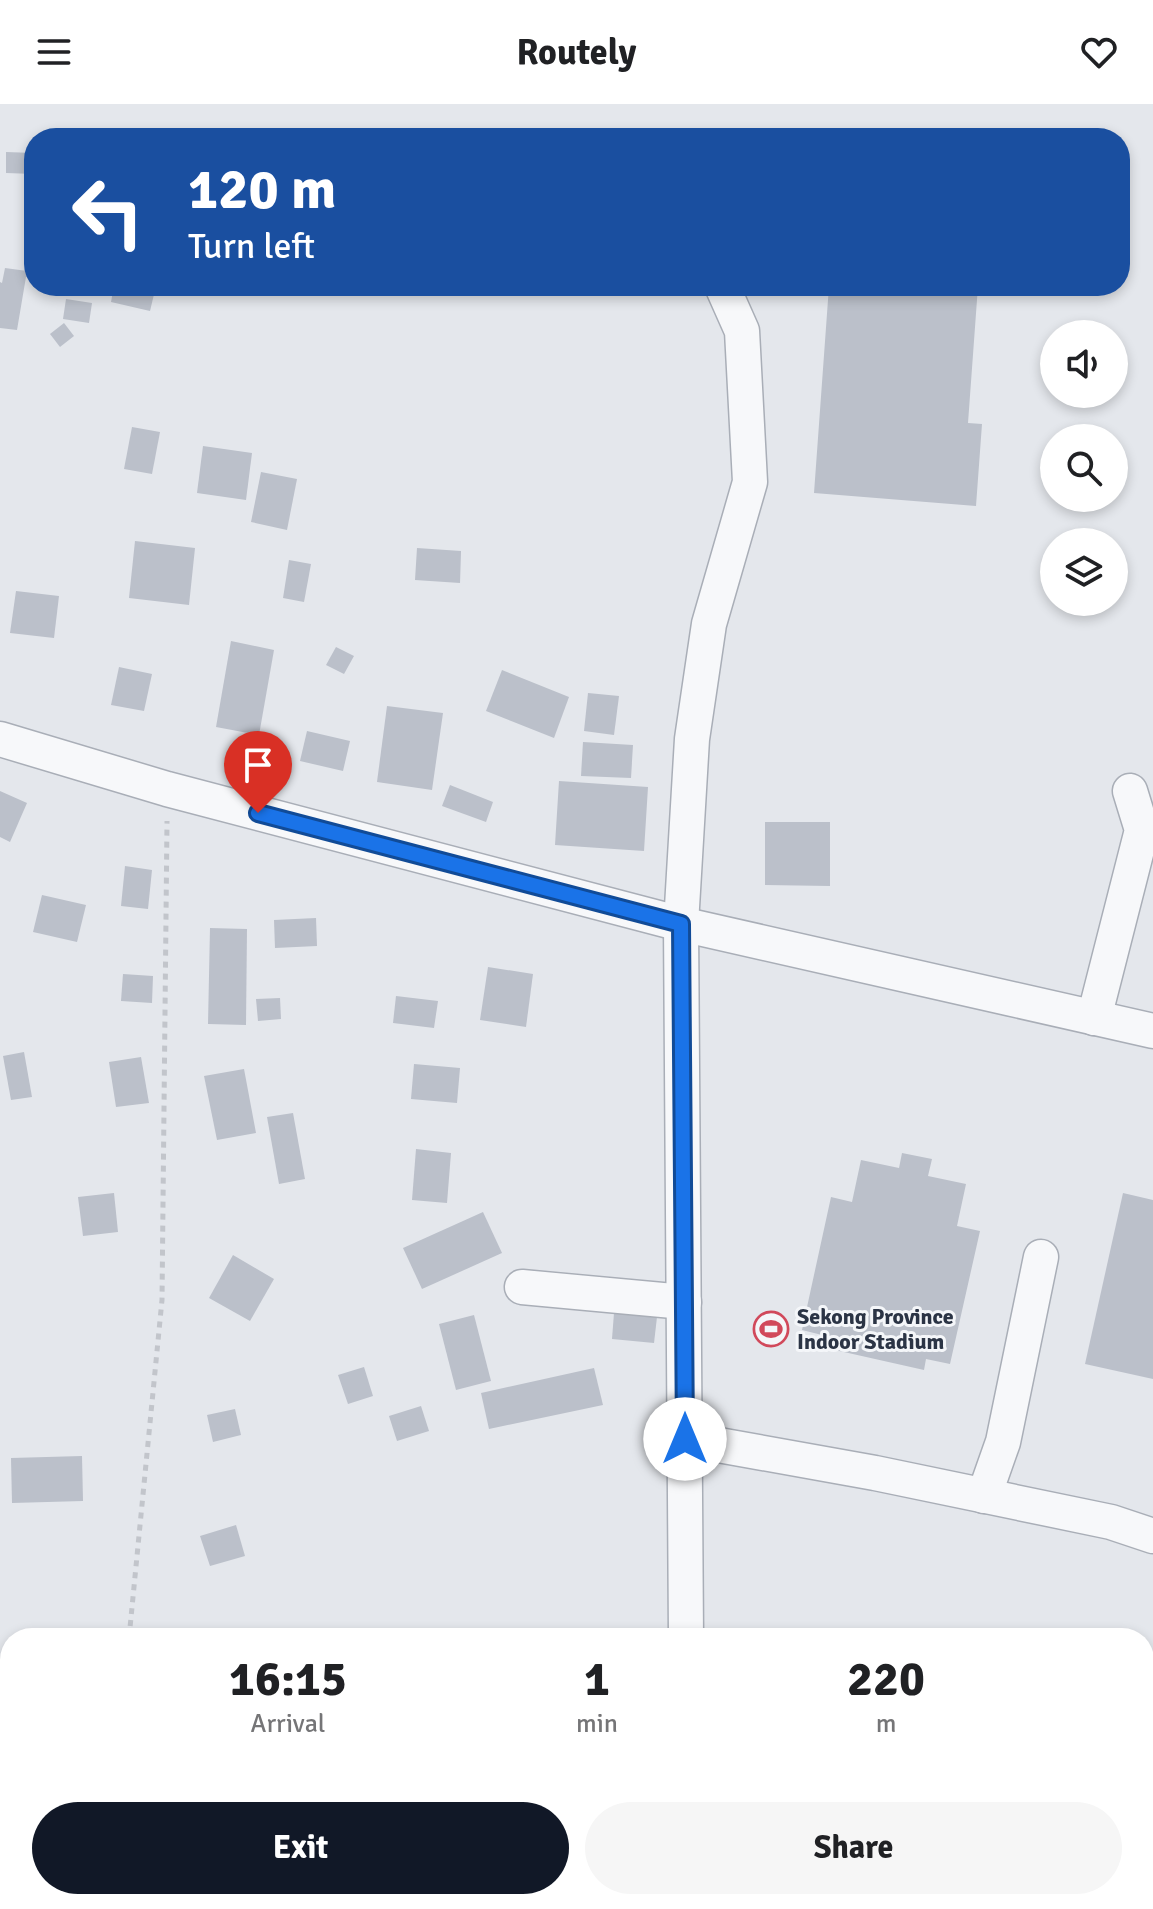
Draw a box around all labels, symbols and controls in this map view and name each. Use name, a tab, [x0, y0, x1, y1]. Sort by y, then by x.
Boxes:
icon: menu	[32, 30, 76, 74]
text: Routely	[517, 30, 636, 75]
icon: heart	[1077, 30, 1121, 74]
text: 120 m	[188, 155, 336, 224]
icon: left	[56, 160, 160, 264]
text: Turn left	[188, 224, 315, 269]
map controls	[1040, 320, 1128, 616]
button: sound	[1040, 320, 1128, 408]
button: search	[1040, 424, 1128, 512]
button: layers	[1040, 528, 1128, 616]
pin	[224, 731, 292, 813]
icon: arrive	[236, 743, 280, 787]
place label: Sekong Province Indoor Stadium	[797, 1303, 954, 1355]
sports icon: Sekong Province Indoor Stadium	[752, 1310, 790, 1348]
position arrow	[643, 1397, 727, 1481]
text: 16:15	[229, 1650, 347, 1709]
text: 1	[584, 1650, 610, 1709]
text: 220	[847, 1650, 925, 1709]
text: Arrival	[251, 1708, 325, 1740]
text: min	[576, 1708, 618, 1740]
text: m	[876, 1708, 896, 1740]
button: Exit	[32, 1802, 569, 1894]
button: Share	[585, 1802, 1122, 1894]

